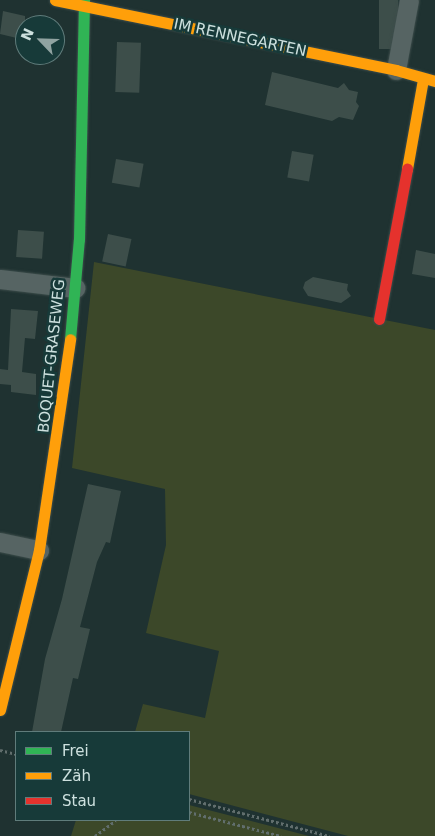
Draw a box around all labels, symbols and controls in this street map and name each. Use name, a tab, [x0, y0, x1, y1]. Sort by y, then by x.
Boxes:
north arrow	[15, 15, 65, 65]
street label: IM RENNEGARTEN	[172, 15, 308, 61]
text: N	[18, 26, 37, 43]
street label: BOQUET-GRASEWEG	[35, 278, 69, 434]
legend	[15, 731, 190, 821]
text: Frei	[62, 742, 89, 760]
text: Zäh	[62, 767, 91, 785]
text: Stau	[62, 792, 96, 810]

